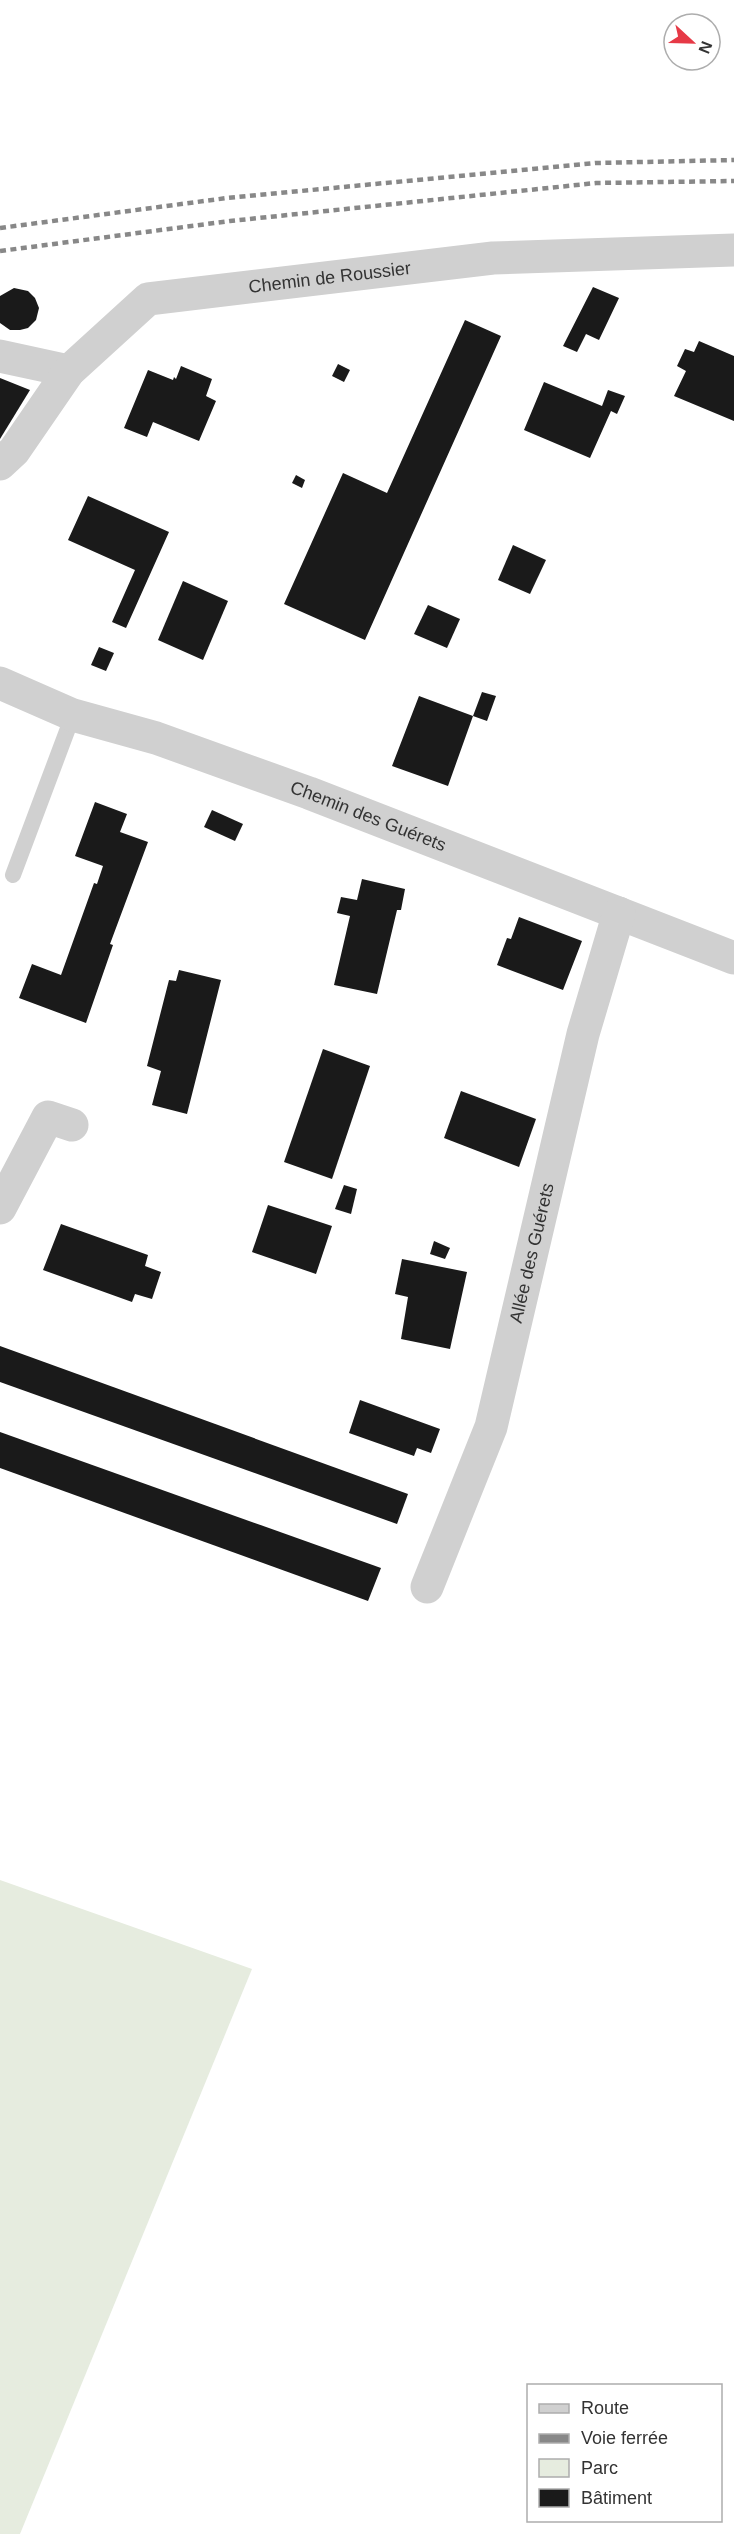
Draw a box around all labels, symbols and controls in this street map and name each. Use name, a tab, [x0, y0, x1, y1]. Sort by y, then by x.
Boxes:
north arrow	[662, 12, 722, 72]
text: N	[695, 39, 715, 56]
street label: Chemin de Roussier	[247, 258, 412, 297]
street label: Chemin des Guérets	[288, 777, 449, 855]
street label: Allée des Guérets	[506, 1181, 558, 1325]
legend	[527, 2384, 722, 2522]
text: Route	[581, 2398, 629, 2418]
text: Voie ferrée	[581, 2428, 668, 2448]
text: Parc	[581, 2458, 618, 2478]
text: Bâtiment	[581, 2488, 652, 2508]

